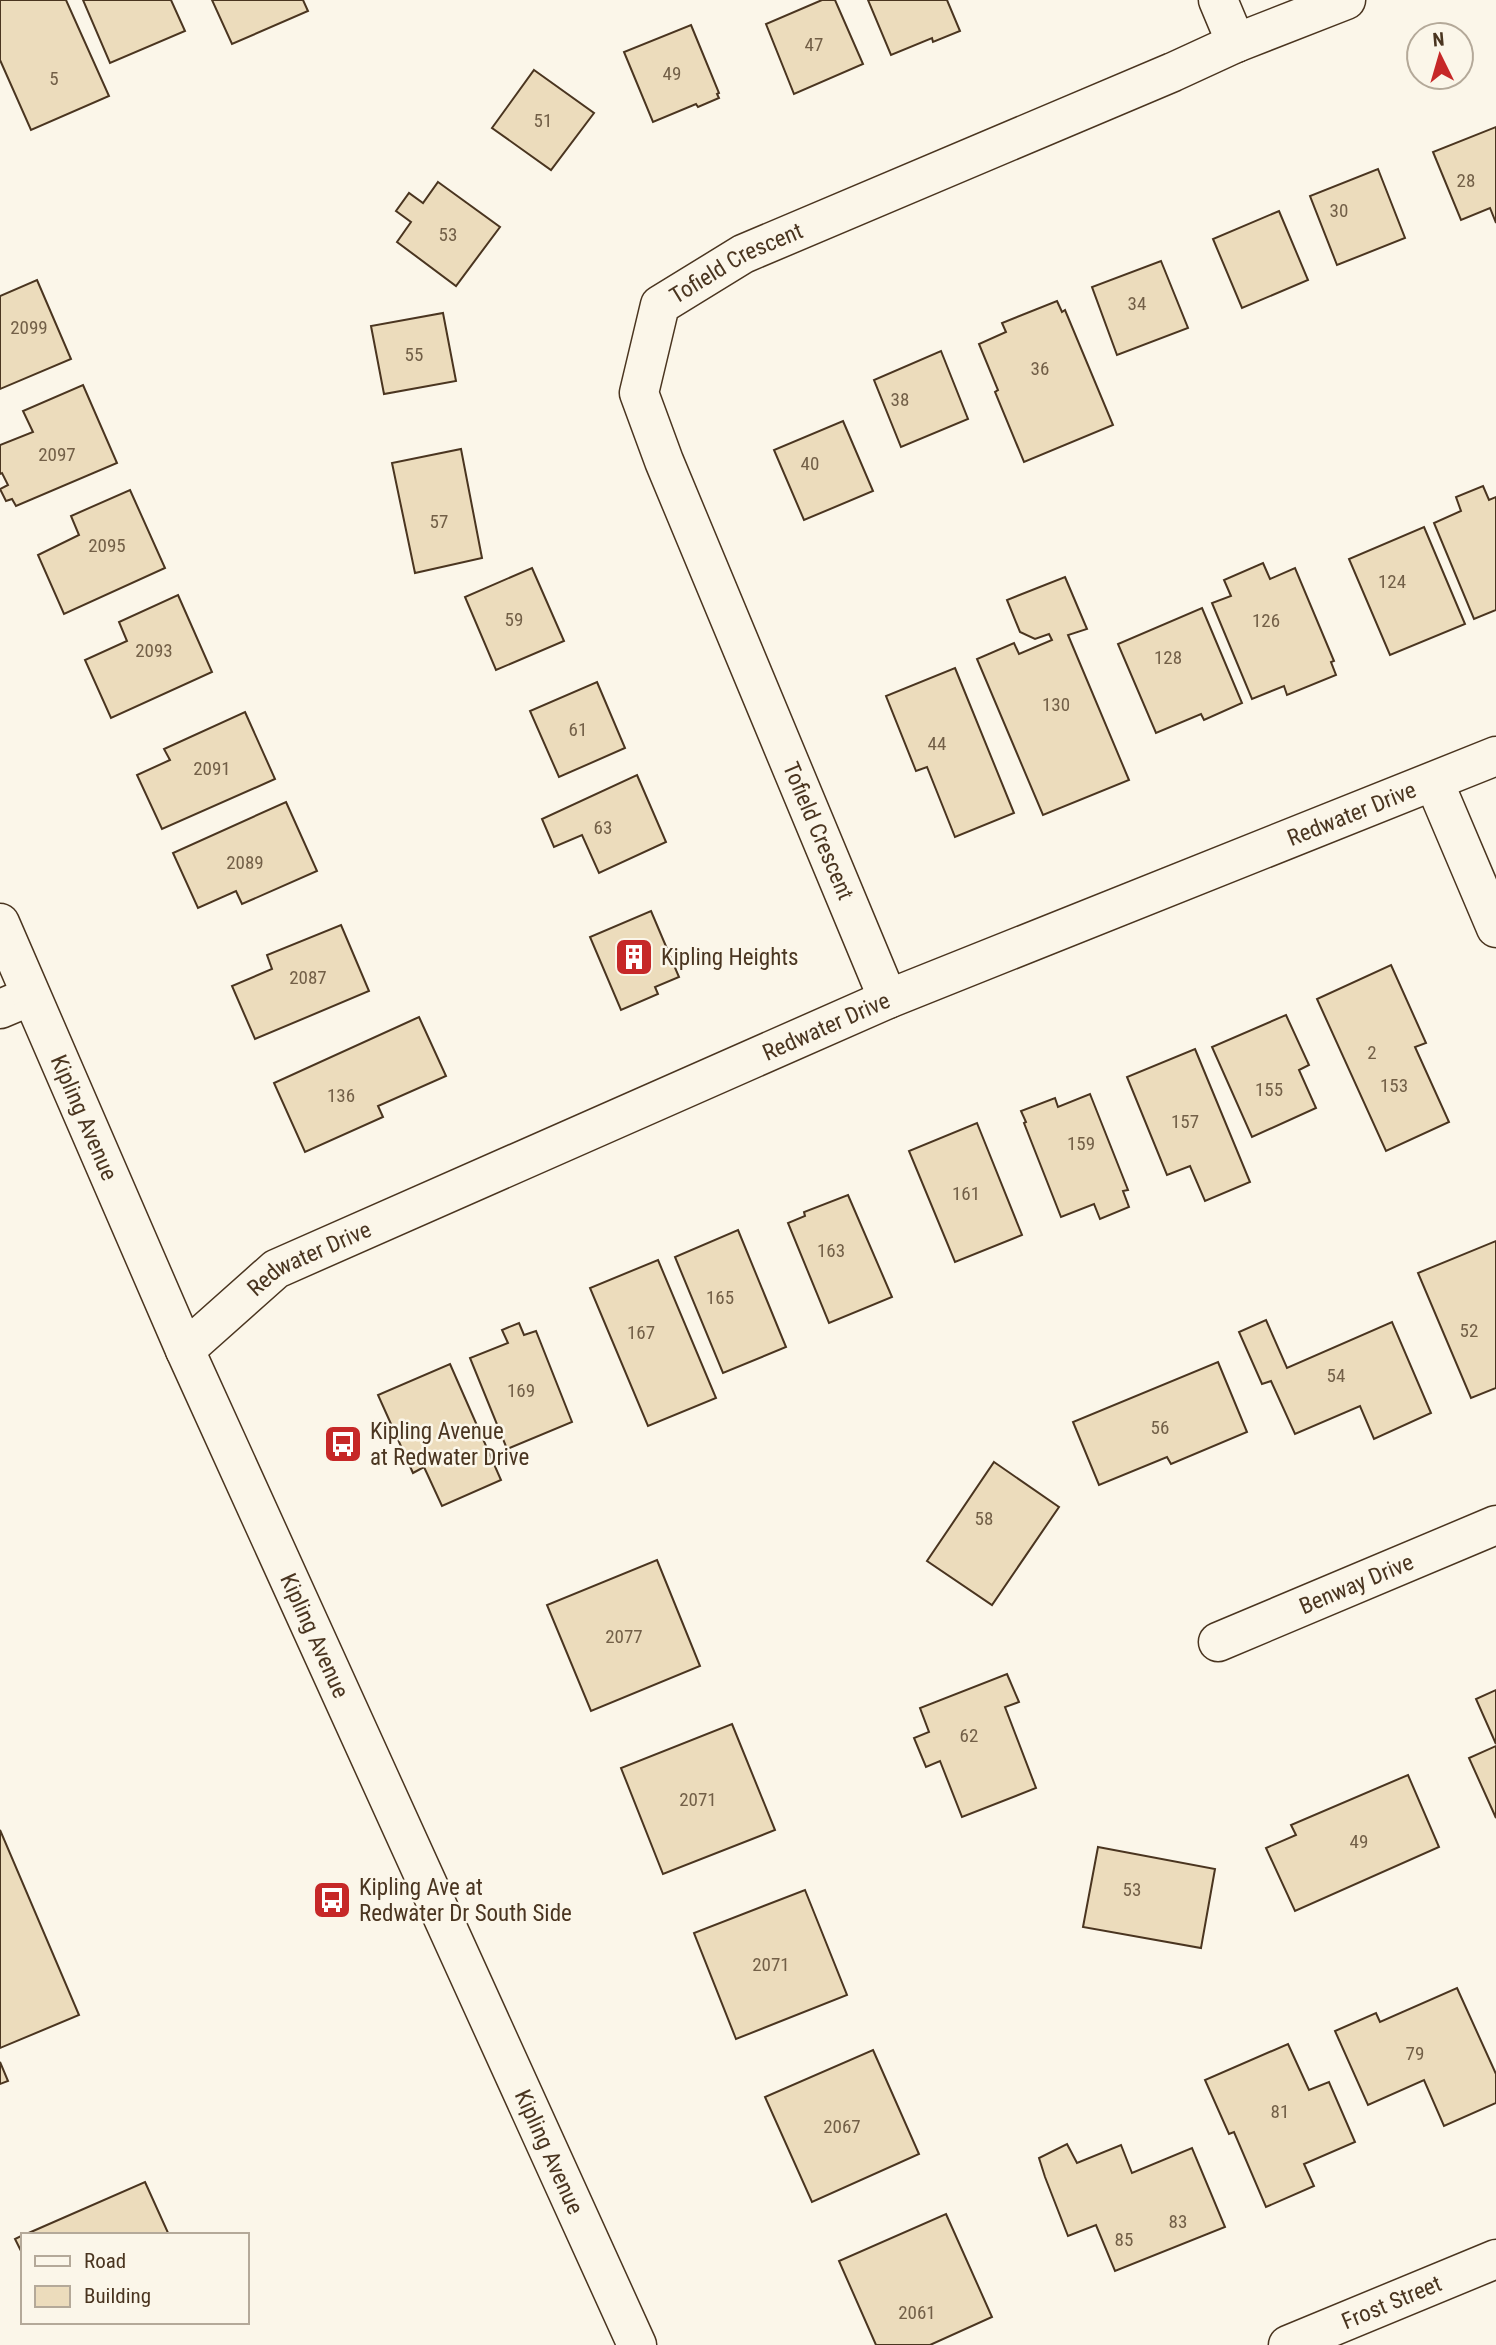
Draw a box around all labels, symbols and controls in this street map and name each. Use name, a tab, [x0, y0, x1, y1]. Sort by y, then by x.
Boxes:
north arrow	[1405, 21, 1475, 91]
text: N	[1432, 28, 1445, 52]
house number: 47	[805, 33, 823, 56]
house number: 49	[663, 62, 681, 85]
house number: 5	[49, 67, 59, 90]
house number: 51	[534, 109, 552, 132]
house number: 28	[1457, 169, 1475, 192]
house number: 30	[1330, 199, 1348, 222]
street label: Tofield Crescent	[665, 217, 807, 309]
house number: 53	[439, 223, 457, 246]
house number: 34	[1128, 292, 1146, 315]
house number: 2099	[10, 316, 48, 339]
house number: 55	[405, 343, 423, 366]
house number: 36	[1031, 357, 1049, 380]
house number: 38	[891, 388, 909, 411]
house number: 2097	[38, 443, 76, 466]
house number: 40	[801, 452, 819, 475]
house number: 57	[430, 510, 448, 533]
house number: 2095	[88, 534, 126, 557]
house number: 124	[1378, 570, 1406, 593]
house number: 59	[505, 608, 523, 631]
house number: 126	[1252, 609, 1280, 632]
house number: 2093	[135, 639, 173, 662]
house number: 128	[1154, 646, 1182, 669]
house number: 130	[1042, 693, 1070, 716]
house number: 61	[569, 718, 587, 741]
house number: 44	[928, 732, 946, 755]
house number: 2091	[193, 757, 231, 780]
street label: Tofield Crescent	[777, 758, 859, 904]
street label: Redwater Drive	[1283, 776, 1420, 852]
house number: 63	[594, 816, 612, 839]
house number: 2089	[226, 851, 264, 874]
building icon: Kipling Heights	[613, 936, 655, 978]
place label: Kipling Heights	[661, 944, 799, 971]
house number: 2087	[289, 966, 327, 989]
street label: Redwater Drive	[758, 986, 894, 1066]
house number: 2	[1367, 1041, 1377, 1064]
street label: Kipling Avenue	[45, 1051, 123, 1184]
house number: 153	[1380, 1074, 1408, 1097]
house number: 155	[1255, 1078, 1283, 1101]
house number: 136	[327, 1084, 355, 1107]
house number: 157	[1171, 1110, 1199, 1133]
house number: 159	[1067, 1132, 1095, 1155]
house number: 161	[952, 1182, 980, 1205]
street label: Redwater Drive	[242, 1215, 375, 1302]
house number: 163	[817, 1239, 845, 1262]
house number: 165	[706, 1286, 734, 1309]
house number: 52	[1460, 1319, 1478, 1342]
house number: 167	[627, 1321, 655, 1344]
house number: 54	[1327, 1364, 1345, 1387]
house number: 169	[507, 1379, 535, 1402]
house number: 56	[1151, 1416, 1169, 1439]
place label: Kipling Avenue at Redwater Drive	[370, 1418, 529, 1471]
bus stop icon: Kipling Avenue at Redwater Drive	[322, 1423, 364, 1465]
house number: 58	[975, 1507, 993, 1530]
street label: Benway Drive	[1295, 1548, 1417, 1620]
street label: Kipling Avenue	[275, 1569, 355, 1702]
house number: 2077	[605, 1625, 643, 1648]
house number: 62	[960, 1724, 978, 1747]
house number: 2071	[679, 1788, 717, 1811]
house number: 49	[1350, 1830, 1368, 1853]
place label: Kipling Ave at Redwater Dr South Side	[359, 1874, 572, 1927]
house number: 53	[1123, 1878, 1141, 1901]
bus stop icon: Kipling Ave at Redwater Dr South Side	[311, 1879, 353, 1921]
house number: 2071	[752, 1953, 790, 1976]
house number: 79	[1406, 2042, 1424, 2065]
street label: Kipling Avenue	[509, 2085, 589, 2218]
house number: 81	[1271, 2100, 1289, 2123]
house number: 2067	[823, 2115, 861, 2138]
house number: 83	[1169, 2210, 1187, 2233]
house number: 85	[1115, 2228, 1133, 2251]
legend	[21, 2233, 248, 2324]
text: Road	[84, 2249, 126, 2273]
street label: Frost Street	[1338, 2270, 1445, 2335]
text: Building	[84, 2284, 151, 2308]
house number: 2061	[898, 2301, 936, 2324]

